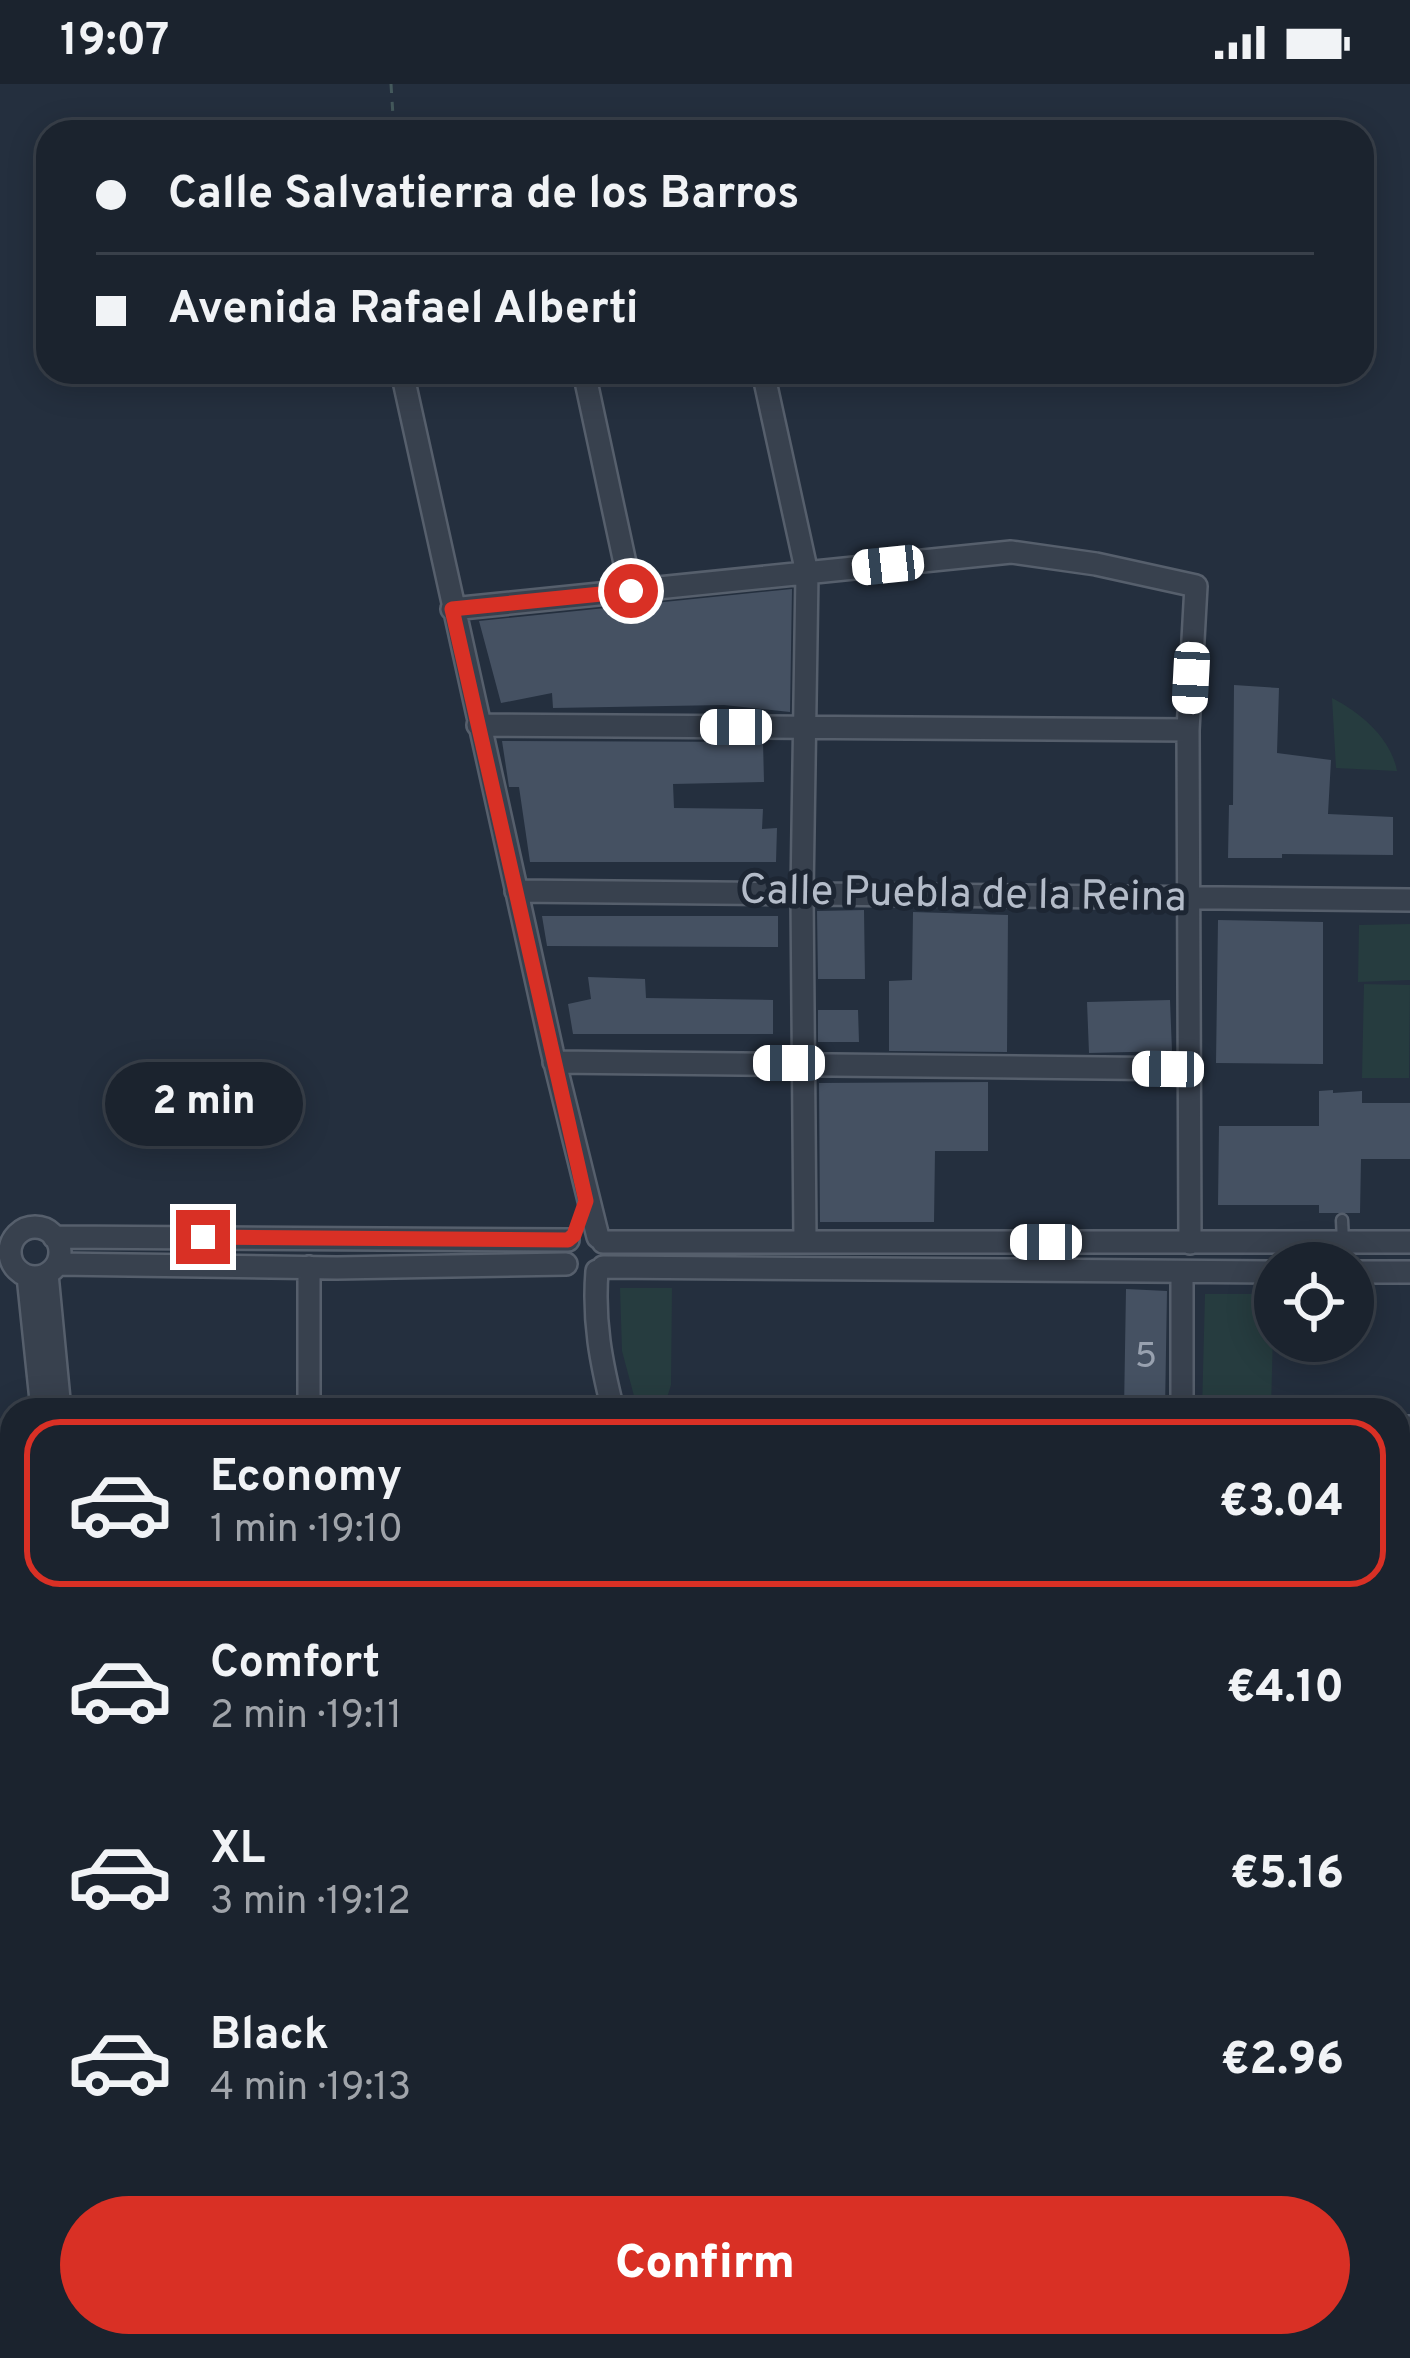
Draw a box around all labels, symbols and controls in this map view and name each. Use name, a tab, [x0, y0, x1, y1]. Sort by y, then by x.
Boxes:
text: 19:07	[60, 14, 169, 71]
text: Calle Salvatierra de los Barros	[168, 167, 800, 224]
text: Avenida Rafael Alberti	[168, 282, 638, 339]
car	[850, 543, 926, 587]
route start	[604, 564, 658, 618]
car	[1171, 641, 1211, 715]
car	[700, 709, 772, 745]
street label: Calle Puebla de la Reina	[739, 866, 1187, 926]
car	[753, 1045, 825, 1081]
car	[1132, 1050, 1204, 1088]
callout: 2 min	[104, 1063, 302, 1147]
text: 2 min	[152, 1079, 256, 1128]
route end	[176, 1210, 230, 1264]
car	[1010, 1224, 1082, 1260]
map controls	[1254, 1242, 1374, 1362]
button: locate	[1254, 1242, 1374, 1362]
house number: 5	[1135, 1335, 1157, 1381]
icon: car	[66, 1449, 174, 1557]
text: Economy	[210, 1450, 402, 1507]
text: €3.04	[1219, 1475, 1344, 1532]
text: 1 min · 19:10	[210, 1507, 403, 1556]
icon: car	[66, 1635, 174, 1743]
text: Comfort	[210, 1636, 380, 1693]
text: €4.10	[1227, 1661, 1344, 1718]
text: 2 min · 19:11	[210, 1693, 402, 1742]
icon: car	[66, 1821, 174, 1929]
text: XL	[210, 1822, 265, 1879]
text: €5.16	[1230, 1847, 1344, 1904]
text: 3 min · 19:12	[210, 1879, 411, 1928]
icon: car	[66, 2007, 174, 2115]
text: Black	[210, 2008, 329, 2065]
text: €2.96	[1221, 2033, 1344, 2090]
text: 4 min · 19:13	[210, 2065, 411, 2114]
button: Confirm	[60, 2196, 1350, 2334]

